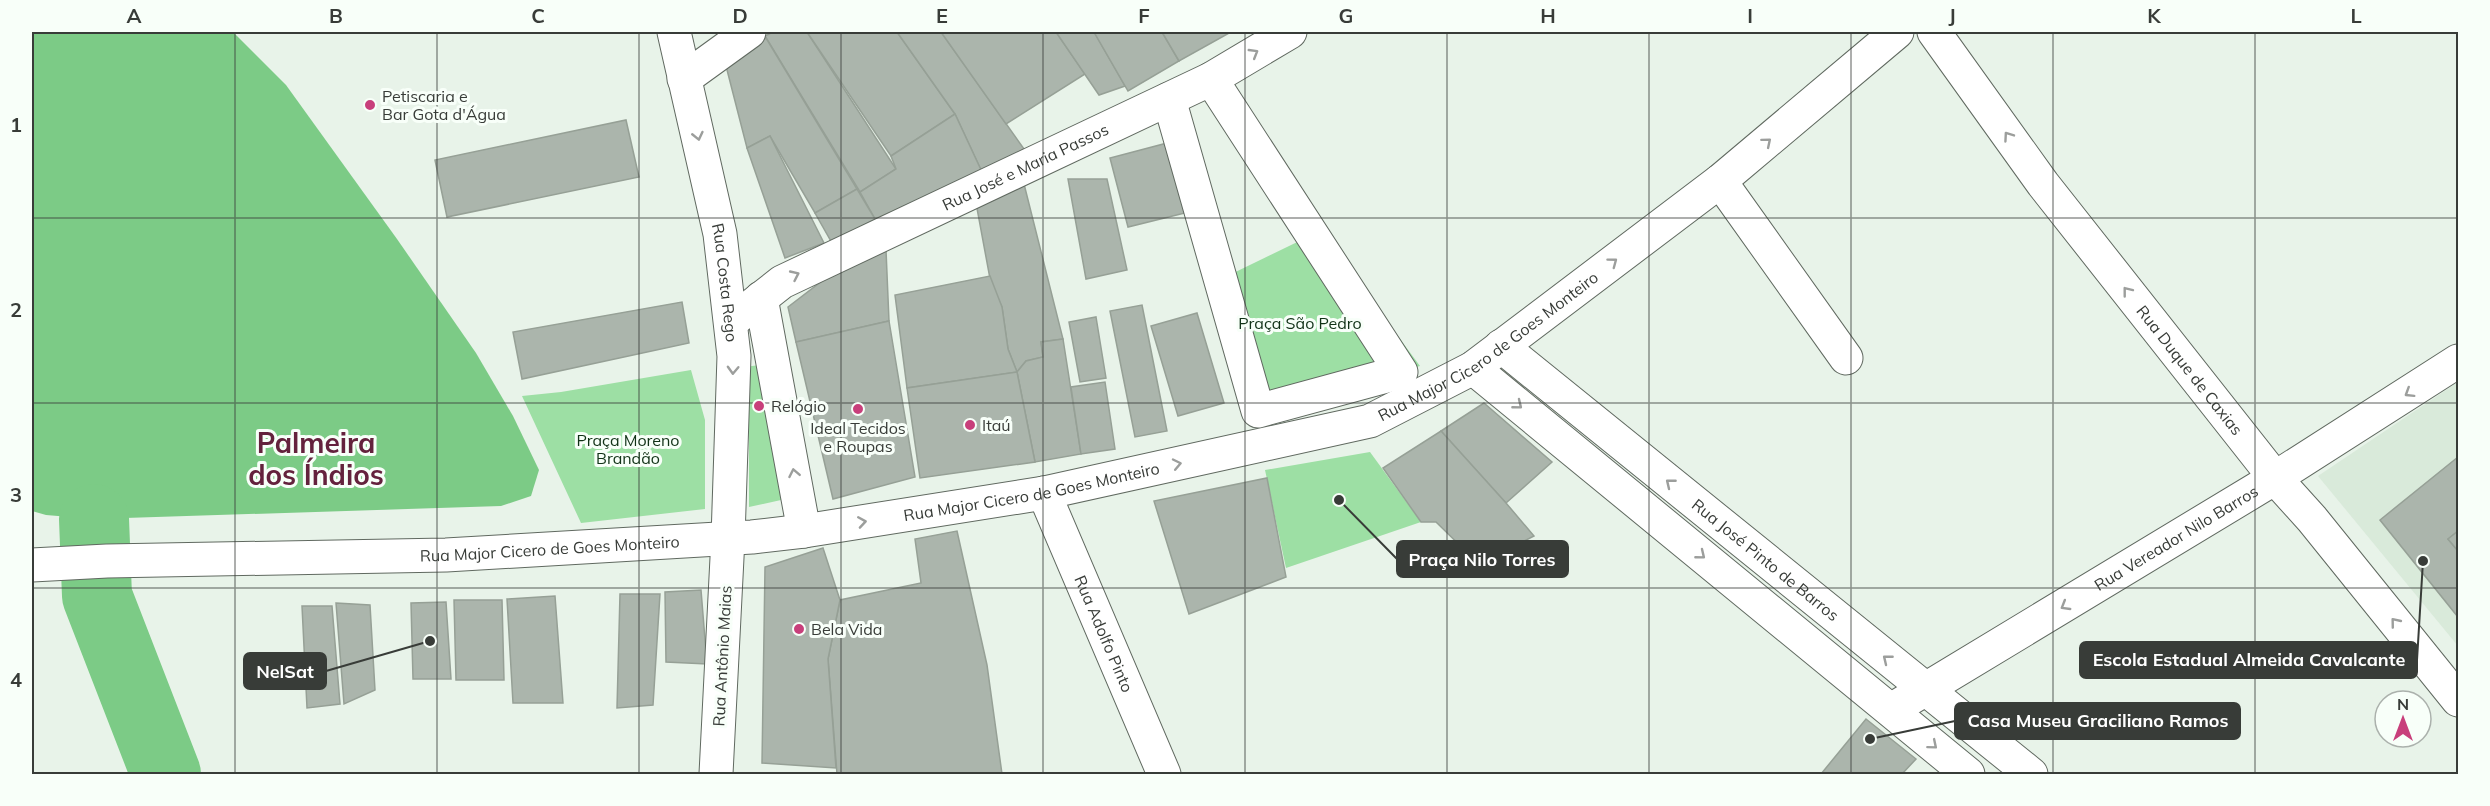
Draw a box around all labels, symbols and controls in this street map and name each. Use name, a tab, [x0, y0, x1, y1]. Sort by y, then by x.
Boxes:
text: A	[127, 3, 142, 28]
text: B	[329, 3, 343, 28]
text: C	[531, 3, 545, 28]
text: D	[732, 3, 748, 28]
text: E	[936, 3, 948, 28]
text: F	[1138, 3, 1150, 28]
text: G	[1339, 3, 1353, 28]
text: H	[1540, 3, 1556, 28]
text: I	[1747, 3, 1753, 28]
text: J	[1948, 3, 1956, 28]
text: K	[2147, 3, 2161, 28]
text: L	[2350, 3, 2362, 28]
one-way arrow	[1248, 49, 1258, 61]
place label: Petiscaria e Bar Gota d'Água	[382, 86, 506, 124]
marker: Petiscaria e Bar Gota d'Água	[363, 98, 377, 112]
text: 1	[10, 112, 22, 137]
street label: Rua José e Maria Passos	[939, 119, 1112, 215]
one-way arrow	[690, 131, 703, 141]
one-way arrow	[2005, 131, 2016, 142]
one-way arrow	[1760, 138, 1771, 149]
street label: Rua Costa Rego	[708, 221, 742, 343]
one-way arrow	[1606, 258, 1617, 269]
street label: Rua Major Cicero de Goes Monteiro	[1374, 267, 1602, 425]
one-way arrow	[788, 271, 799, 283]
one-way arrow	[2124, 286, 2135, 297]
text: 2	[10, 297, 22, 322]
street label: Rua Duque de Caxias	[2132, 301, 2247, 439]
park label: Praça São Pedro	[1238, 313, 1362, 333]
one-way arrow	[727, 366, 740, 375]
one-way arrow	[2405, 385, 2415, 397]
place label: Relógio	[771, 396, 826, 416]
one-way arrow	[1511, 397, 1522, 408]
marker: Relógio	[752, 399, 766, 413]
marker: Ideal Tecidos e Roupas	[851, 402, 865, 416]
place label: Itaú	[982, 415, 1011, 435]
place label: Ideal Tecidos e Roupas	[810, 418, 906, 456]
marker: Itaú	[963, 418, 977, 432]
district label: Palmeira dos Índios	[248, 425, 384, 492]
park label: Praça Moreno Brandão	[576, 430, 680, 468]
street label: Rua Major Cicero de Goes Monteiro	[902, 458, 1161, 525]
one-way arrow	[1172, 458, 1182, 471]
one-way arrow	[788, 469, 801, 479]
one-way arrow	[1666, 480, 1677, 491]
street label: Rua Vereador Nilo Barros	[2090, 481, 2262, 595]
text: 3	[10, 482, 22, 507]
street label: Rua José Pinto de Barros	[1688, 494, 1843, 625]
one-way arrow	[857, 516, 866, 528]
street label: Rua Major Cicero de Goes Monteiro	[420, 531, 680, 565]
callout: Praça Nilo Torres	[1397, 541, 1568, 577]
one-way arrow	[1695, 547, 1706, 558]
text: Praça Nilo Torres	[1409, 548, 1555, 571]
street label: Rua Adolfo Pinto	[1070, 572, 1138, 695]
street label: Rua Antônio Maias	[708, 585, 736, 727]
one-way arrow	[2061, 598, 2071, 610]
one-way arrow	[2392, 617, 2403, 628]
place label: Bela Vida	[811, 619, 882, 639]
marker: Bela Vida	[792, 622, 806, 636]
callout: Escola Estadual Almeida Cavalcante	[2080, 642, 2417, 678]
text: Escola Estadual Almeida Cavalcante	[2093, 648, 2405, 671]
callout: NelSat	[244, 653, 326, 689]
one-way arrow	[1883, 656, 1894, 667]
text: NelSat	[256, 660, 314, 683]
text: 4	[10, 667, 22, 692]
north arrow	[2373, 689, 2433, 749]
text: N	[2397, 694, 2409, 714]
callout: Casa Museu Graciliano Ramos	[1955, 703, 2240, 739]
text: Casa Museu Graciliano Ramos	[1968, 709, 2229, 732]
one-way arrow	[1926, 738, 1937, 749]

